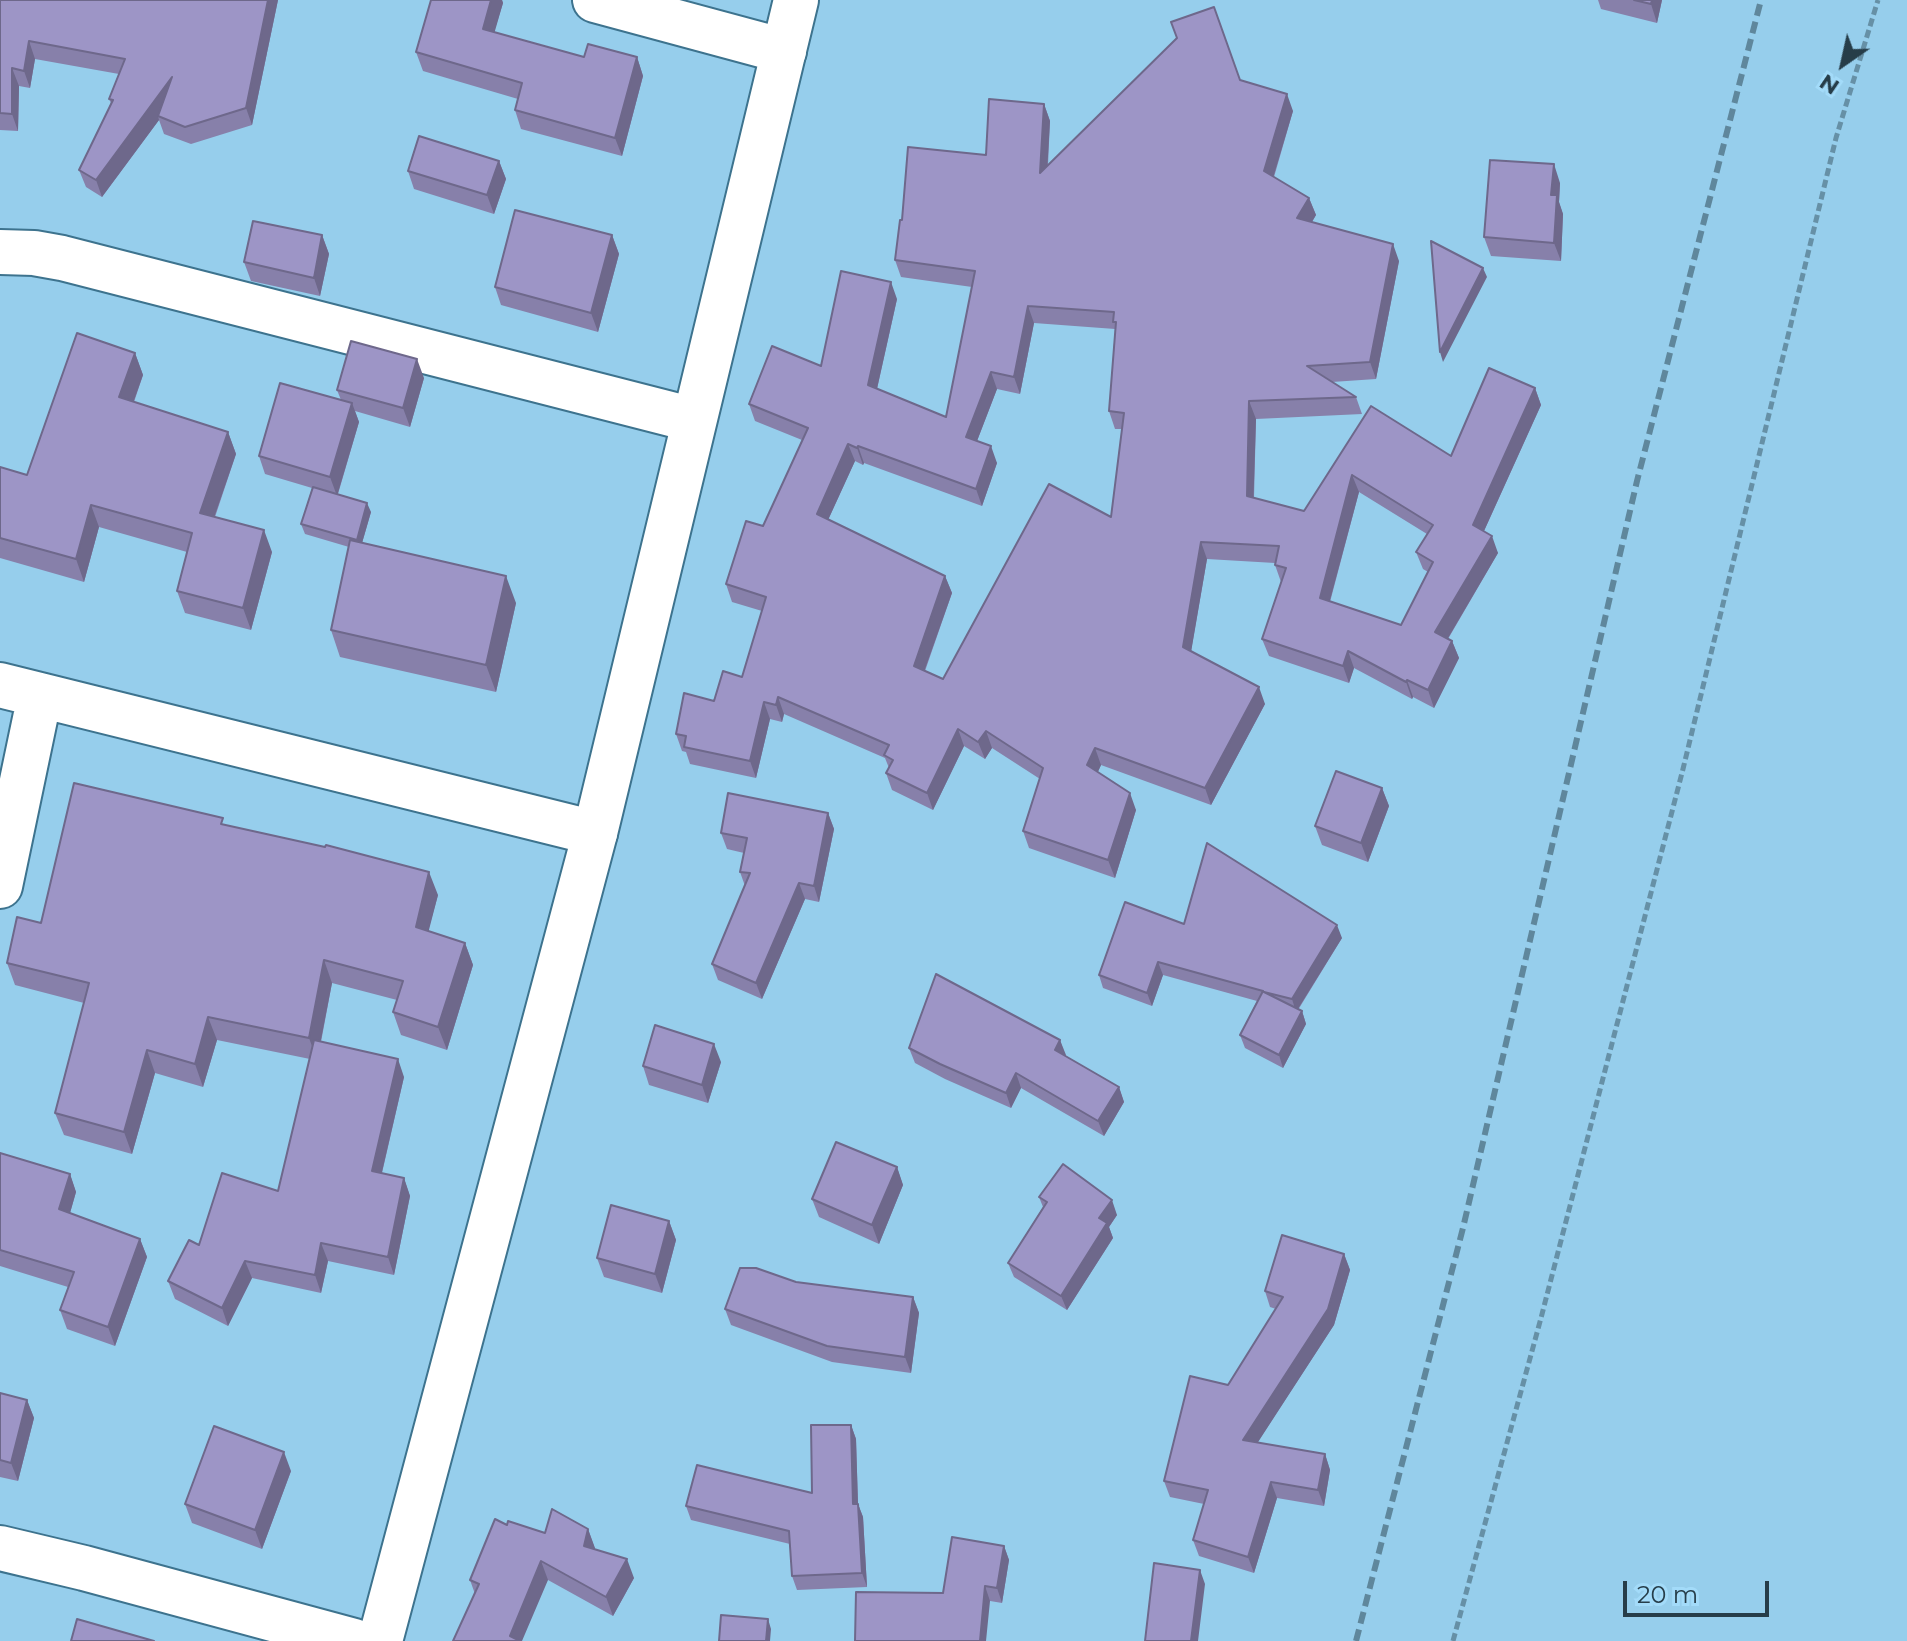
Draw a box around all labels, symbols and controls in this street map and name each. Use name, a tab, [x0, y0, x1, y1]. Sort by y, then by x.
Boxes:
north arrow	[1803, 24, 1883, 104]
text: N	[1814, 68, 1844, 100]
scale bar	[1627, 1565, 1773, 1615]
text: 20 m	[1637, 1580, 1698, 1609]

